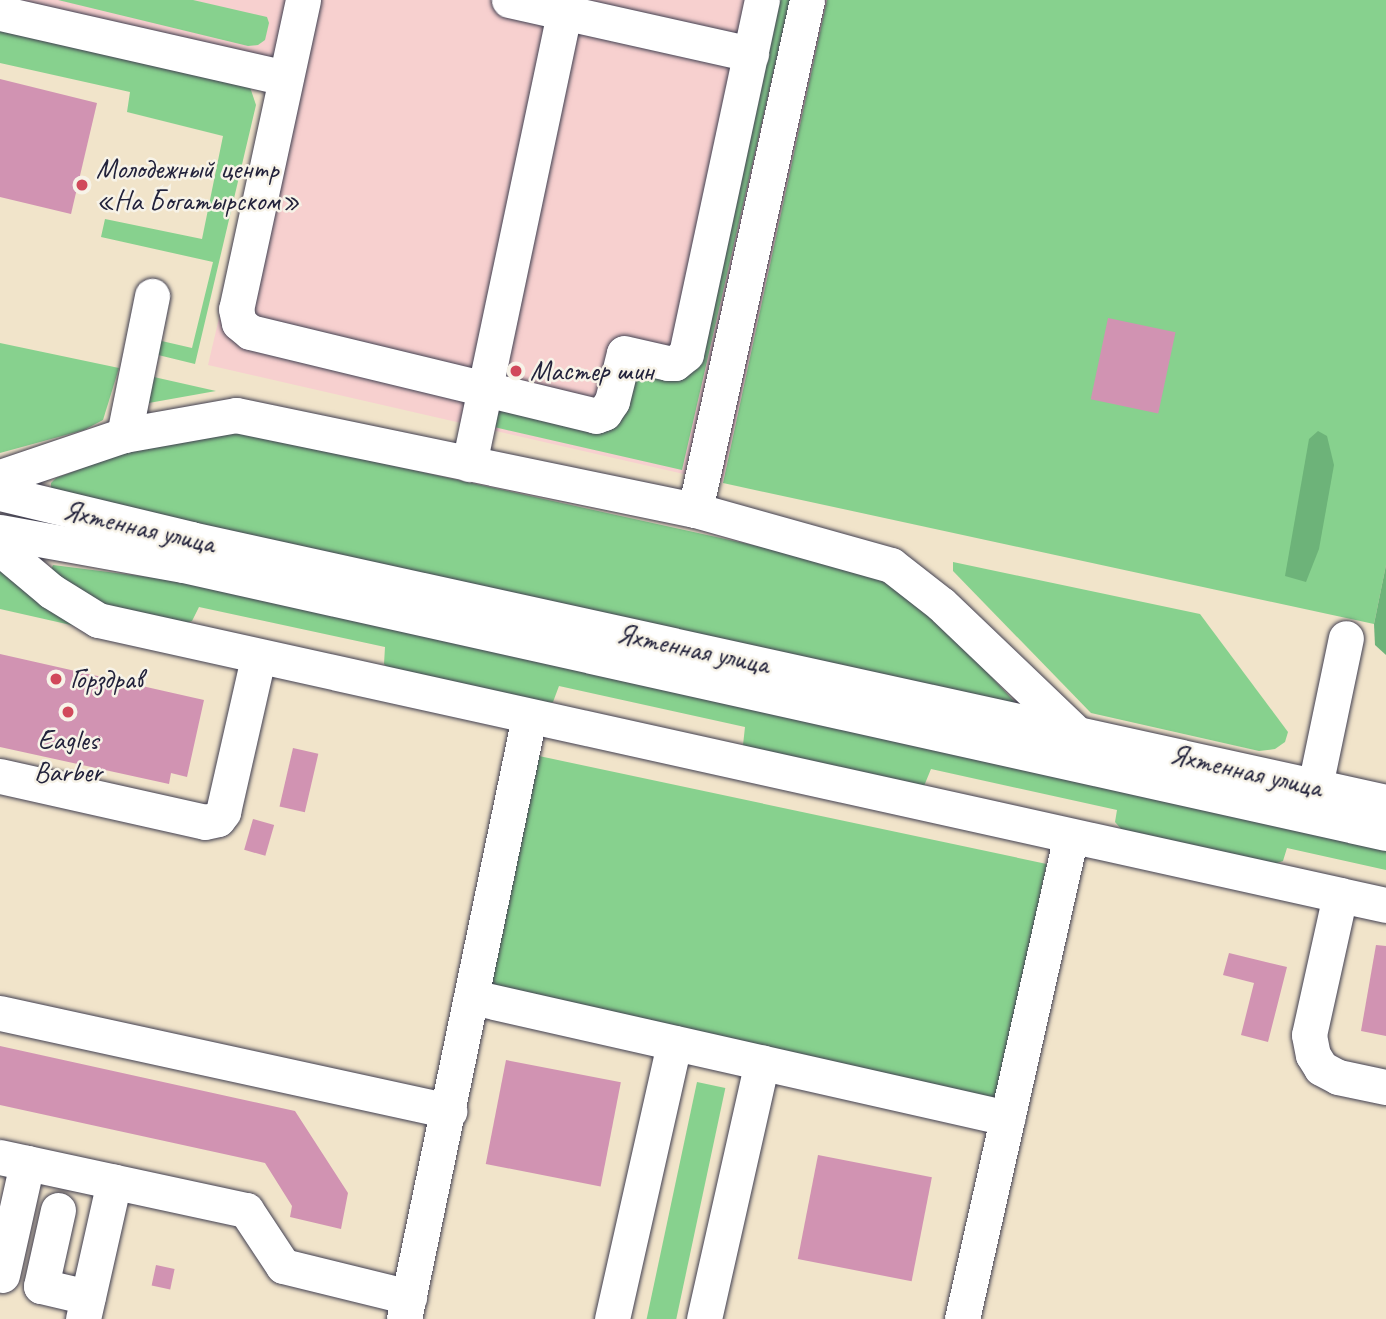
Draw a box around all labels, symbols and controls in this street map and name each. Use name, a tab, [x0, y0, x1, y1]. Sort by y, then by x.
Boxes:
place label: Молодежный центр «На Богатырском»	[96, 152, 299, 218]
marker: Молодежный центр «На Богатырском»	[74, 177, 90, 193]
place label: Мастер шин	[530, 354, 654, 388]
marker: Мастер шин	[508, 363, 524, 379]
street label: Яхтенная улица	[59, 493, 219, 561]
street label: Яхтенная улица	[613, 616, 773, 682]
place label: Горздрав	[70, 662, 143, 696]
marker: Горздрав	[48, 671, 64, 687]
marker: Eagles Barber	[60, 704, 76, 720]
place label: Eagles Barber	[34, 723, 102, 789]
street label: Яхтенная улица	[1166, 737, 1326, 805]

